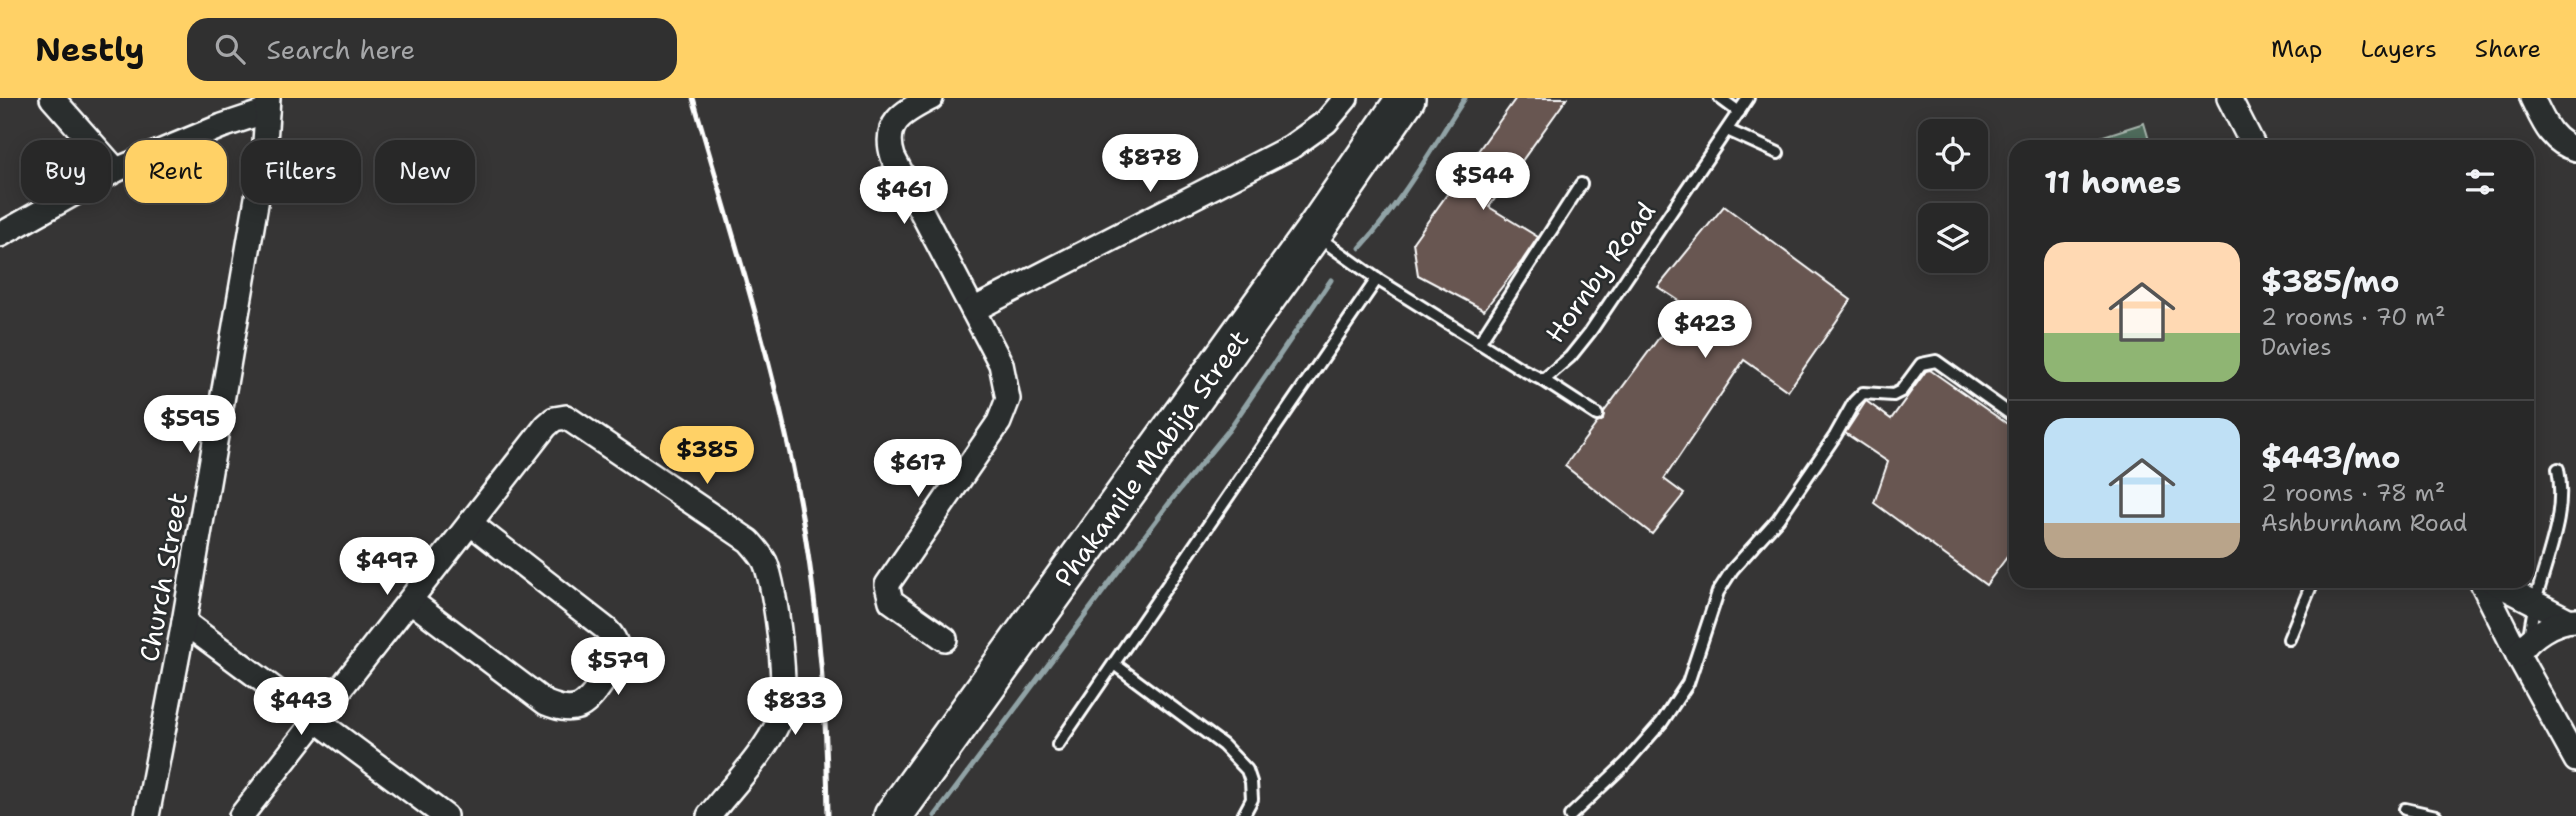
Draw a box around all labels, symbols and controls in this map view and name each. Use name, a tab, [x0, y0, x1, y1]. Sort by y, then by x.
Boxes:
search box	[187, 18, 677, 81]
text: Nestly	[35, 27, 145, 72]
icon: search	[211, 30, 249, 68]
text: Search here	[267, 32, 415, 67]
text: Map	[2271, 33, 2322, 65]
text: Layers	[2360, 33, 2437, 65]
text: Share	[2475, 33, 2541, 65]
map controls	[1918, 119, 1988, 273]
button: locate	[1918, 119, 1988, 189]
pin: $878	[1109, 134, 1191, 194]
chip: Buy	[21, 140, 111, 203]
chip: Rent	[125, 140, 227, 203]
chip: Filters	[241, 140, 361, 203]
chip: New	[375, 140, 475, 203]
text: $878	[1118, 142, 1182, 172]
pin: $544	[1442, 152, 1524, 212]
text: $544	[1452, 160, 1514, 190]
text: 11 homes	[2044, 162, 2181, 203]
icon: filters	[2461, 163, 2499, 201]
pin: $461	[863, 166, 945, 226]
text: $461	[876, 174, 932, 204]
street label: Hornby Road	[1537, 195, 1663, 349]
button: layers	[1918, 203, 1988, 273]
text: $385/mo	[2261, 261, 2400, 302]
icon: home	[2100, 270, 2184, 354]
pin: $423	[1664, 300, 1746, 360]
text: 2 rooms · 70 m²	[2261, 302, 2446, 332]
text: $423	[1674, 308, 1736, 338]
street label: Phakamile Mabija Street	[1046, 323, 1256, 593]
text: Davies	[2261, 332, 2332, 362]
pin: $595	[149, 396, 231, 455]
text: $595	[160, 403, 220, 433]
pin: $385	[666, 426, 748, 486]
text: $385	[676, 434, 738, 464]
text: $443/mo	[2261, 437, 2400, 478]
pin: $617	[877, 440, 959, 499]
icon: home	[2100, 446, 2184, 530]
text: $617	[890, 447, 946, 477]
text: 2 rooms · 78 m²	[2261, 478, 2445, 508]
street label: Church Street	[131, 490, 195, 664]
text: Ashburnham Road	[2261, 508, 2467, 538]
pin: $497	[346, 538, 428, 597]
text: $497	[356, 545, 418, 575]
pin: $579	[577, 638, 659, 697]
text: $579	[587, 645, 649, 675]
pin: $443	[260, 678, 342, 737]
pin: $833	[754, 678, 836, 737]
text: $443	[270, 685, 332, 715]
text: $833	[763, 685, 827, 715]

